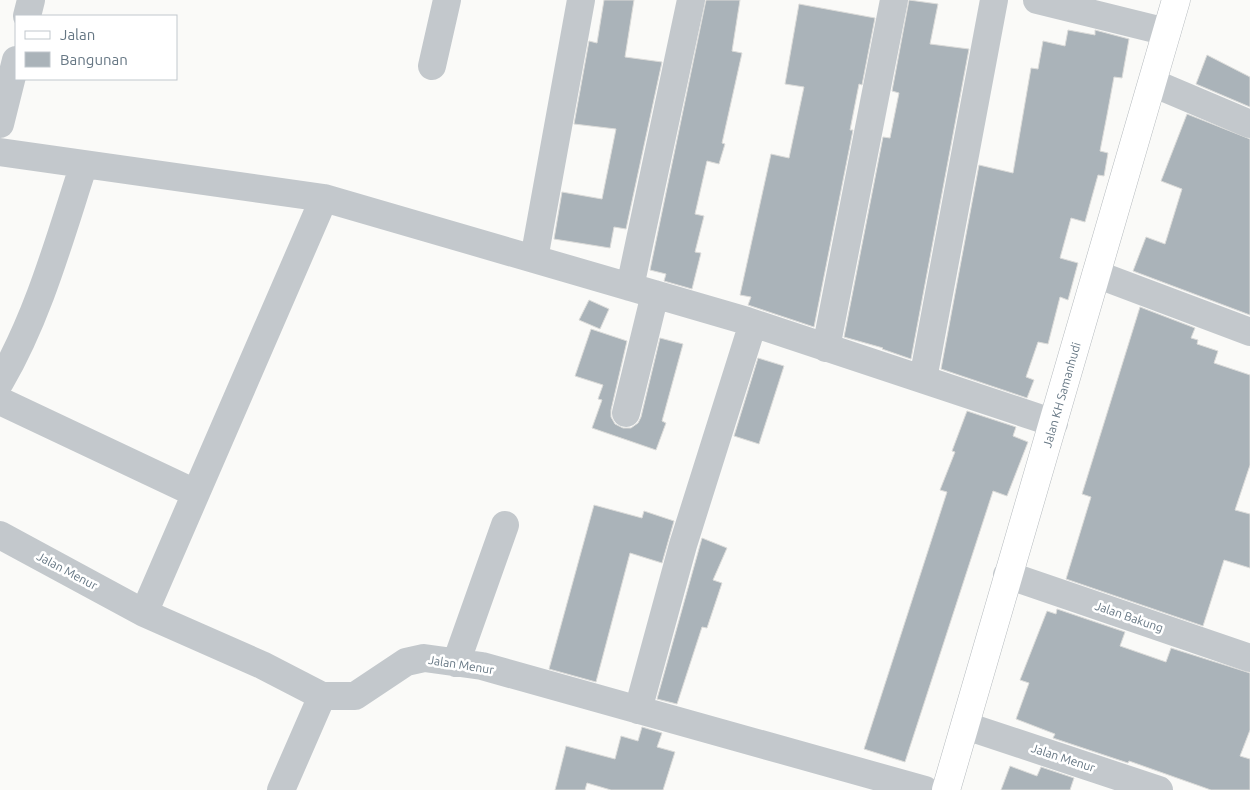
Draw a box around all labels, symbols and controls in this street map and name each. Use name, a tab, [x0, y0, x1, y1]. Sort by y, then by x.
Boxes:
legend	[15, 15, 178, 80]
text: Jalan	[60, 26, 95, 43]
text: Bangunan	[60, 51, 128, 68]
street label: Jalan KH Samanhudi	[1040, 341, 1083, 449]
street label: Jalan Menur	[35, 549, 100, 592]
street label: Jalan Bakung	[1093, 599, 1165, 634]
street label: Jalan Menur	[427, 653, 495, 676]
street label: Jalan Menur	[1030, 741, 1097, 774]

